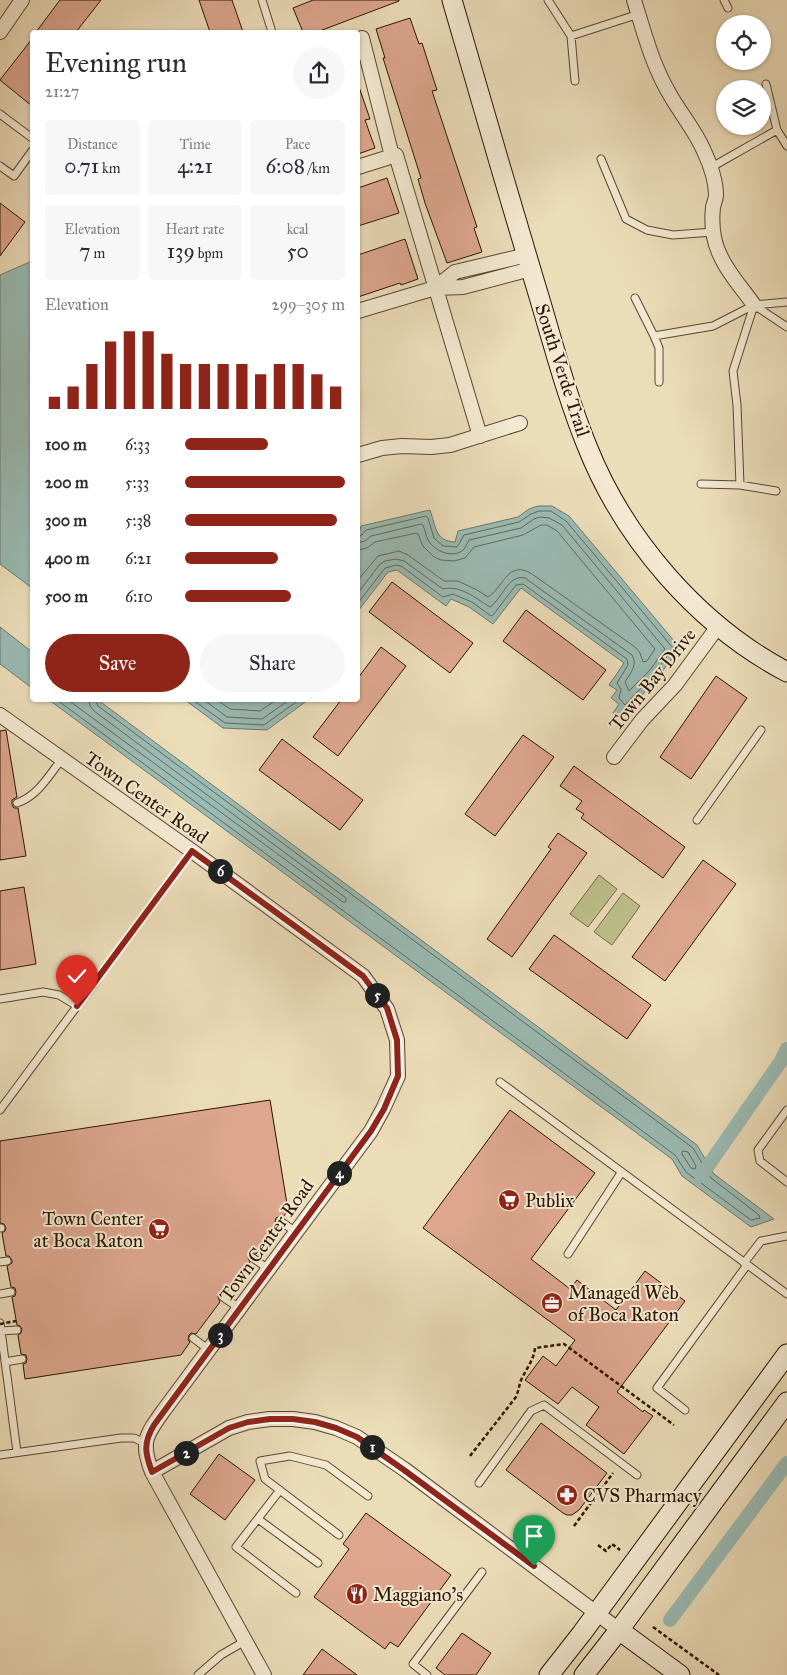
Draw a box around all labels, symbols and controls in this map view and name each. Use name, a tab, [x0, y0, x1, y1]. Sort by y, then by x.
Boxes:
map controls	[716, 15, 771, 135]
button: locate	[716, 15, 771, 70]
text: Evening run	[45, 45, 187, 80]
button: share	[293, 47, 345, 99]
button: layers	[716, 80, 771, 135]
text: 21:27	[45, 82, 79, 101]
text: Distance	[67, 136, 117, 153]
text: Time	[179, 136, 210, 153]
text: Pace	[285, 136, 310, 153]
text: 0.71	[64, 153, 99, 179]
text: 4:21	[177, 153, 213, 179]
text: 6:08	[265, 153, 305, 179]
text: km	[99, 160, 120, 177]
text: /km	[305, 160, 330, 177]
text: Elevation	[65, 221, 120, 238]
text: Heart rate	[166, 221, 224, 238]
text: kcal	[287, 221, 309, 238]
text: 7	[79, 238, 91, 264]
text: 139	[167, 238, 195, 264]
text: 50	[287, 238, 309, 264]
text: m	[91, 245, 105, 262]
text: bpm	[195, 245, 223, 262]
text: Elevation	[45, 295, 109, 314]
text: 299–305 m	[272, 295, 345, 314]
street label: South Verde Trail	[530, 301, 595, 440]
text: 100 m	[45, 435, 87, 454]
text: 6:33	[125, 435, 150, 454]
text: 200 m	[45, 473, 88, 492]
text: 5:33	[125, 473, 149, 492]
text: 300 m	[45, 511, 87, 530]
text: 5:38	[125, 511, 151, 530]
text: 400 m	[45, 549, 89, 568]
text: 6:21	[125, 549, 151, 568]
text: 500 m	[45, 587, 88, 606]
text: 6:10	[125, 587, 153, 606]
street label: Town Bay Drive	[604, 623, 701, 735]
button: Save	[45, 634, 190, 692]
button: Share	[200, 634, 345, 692]
street label: Town Center Road	[81, 746, 213, 849]
pin: 6	[208, 858, 232, 884]
text: 6	[217, 863, 224, 880]
pin	[56, 955, 98, 1006]
icon: check	[63, 962, 91, 990]
pin: 5	[364, 982, 390, 1008]
text: 5	[374, 987, 381, 1004]
pin: 4	[326, 1160, 352, 1186]
text: 4	[336, 1165, 343, 1182]
street label: Town Center Road	[214, 1174, 319, 1306]
supermarket icon: Publix	[497, 1188, 521, 1212]
place label: Publix	[525, 1189, 574, 1212]
place label: Town Center at Boca Raton	[34, 1207, 144, 1252]
supermarket icon: Town Center at Boca Raton	[147, 1217, 171, 1241]
place label: Managed Web of Boca Raton	[568, 1281, 679, 1326]
office icon: Managed Web of Boca Raton	[540, 1291, 564, 1315]
pin: 3	[208, 1322, 232, 1348]
text: 3	[218, 1327, 223, 1344]
pin: 1	[360, 1434, 384, 1460]
text: 1	[370, 1439, 375, 1456]
pin: 2	[174, 1440, 198, 1466]
text: 2	[183, 1445, 190, 1462]
pharmacy icon: CVS Pharmacy	[555, 1483, 579, 1507]
place label: CVS Pharmacy	[583, 1484, 703, 1507]
pin	[513, 1515, 555, 1566]
icon: arrive	[520, 1522, 548, 1550]
restaurant icon: Maggiano's	[345, 1582, 369, 1606]
place label: Maggiano's	[373, 1583, 463, 1607]

